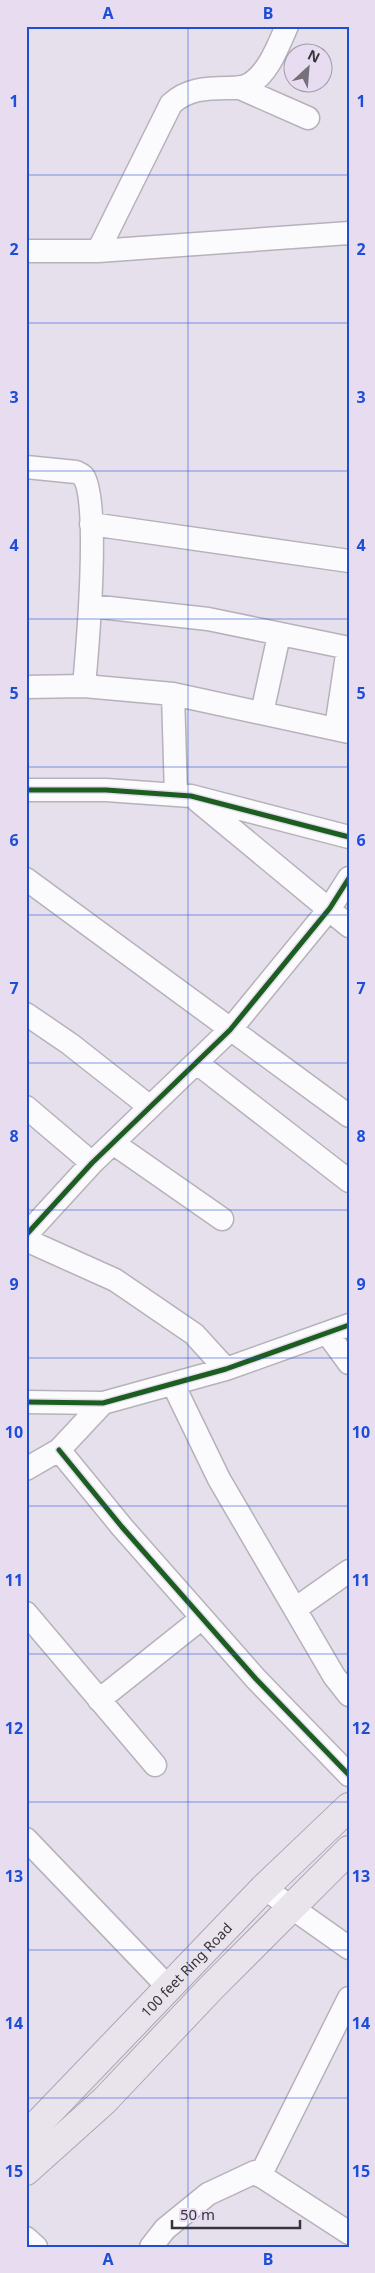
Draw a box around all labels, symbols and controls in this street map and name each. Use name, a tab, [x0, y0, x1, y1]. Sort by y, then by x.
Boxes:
text: A	[102, 2, 114, 24]
text: B	[263, 2, 273, 24]
north arrow	[282, 42, 332, 92]
text: N	[305, 45, 323, 67]
text: 1	[9, 90, 19, 112]
text: 1	[356, 90, 366, 112]
text: 2	[9, 238, 19, 260]
text: 2	[356, 238, 366, 260]
text: 3	[9, 386, 19, 408]
text: 3	[356, 386, 366, 408]
text: 4	[9, 534, 19, 556]
text: 4	[356, 534, 366, 556]
text: 5	[9, 682, 19, 704]
text: 5	[356, 682, 366, 704]
text: 6	[9, 829, 19, 851]
text: 6	[356, 829, 366, 851]
text: 7	[9, 977, 19, 999]
text: 7	[356, 977, 366, 999]
text: 8	[9, 1125, 19, 1147]
text: 8	[356, 1125, 366, 1147]
text: 9	[9, 1273, 19, 1295]
text: 9	[356, 1273, 366, 1295]
text: 10	[5, 1421, 23, 1443]
text: 10	[352, 1421, 370, 1443]
text: 11	[5, 1569, 23, 1591]
text: 11	[352, 1569, 370, 1591]
text: 12	[5, 1717, 23, 1739]
text: 12	[352, 1717, 370, 1739]
text: 13	[5, 1865, 23, 1887]
text: 13	[352, 1865, 370, 1887]
street label: 100 feet Ring Road	[136, 1918, 236, 2021]
text: 14	[5, 2012, 23, 2034]
text: 14	[352, 2012, 370, 2034]
text: 15	[5, 2160, 23, 2182]
text: 15	[352, 2160, 370, 2182]
scale bar	[172, 2198, 300, 2230]
text: 50 m	[180, 2204, 215, 2224]
text: A	[102, 2248, 114, 2270]
text: B	[263, 2248, 273, 2270]

